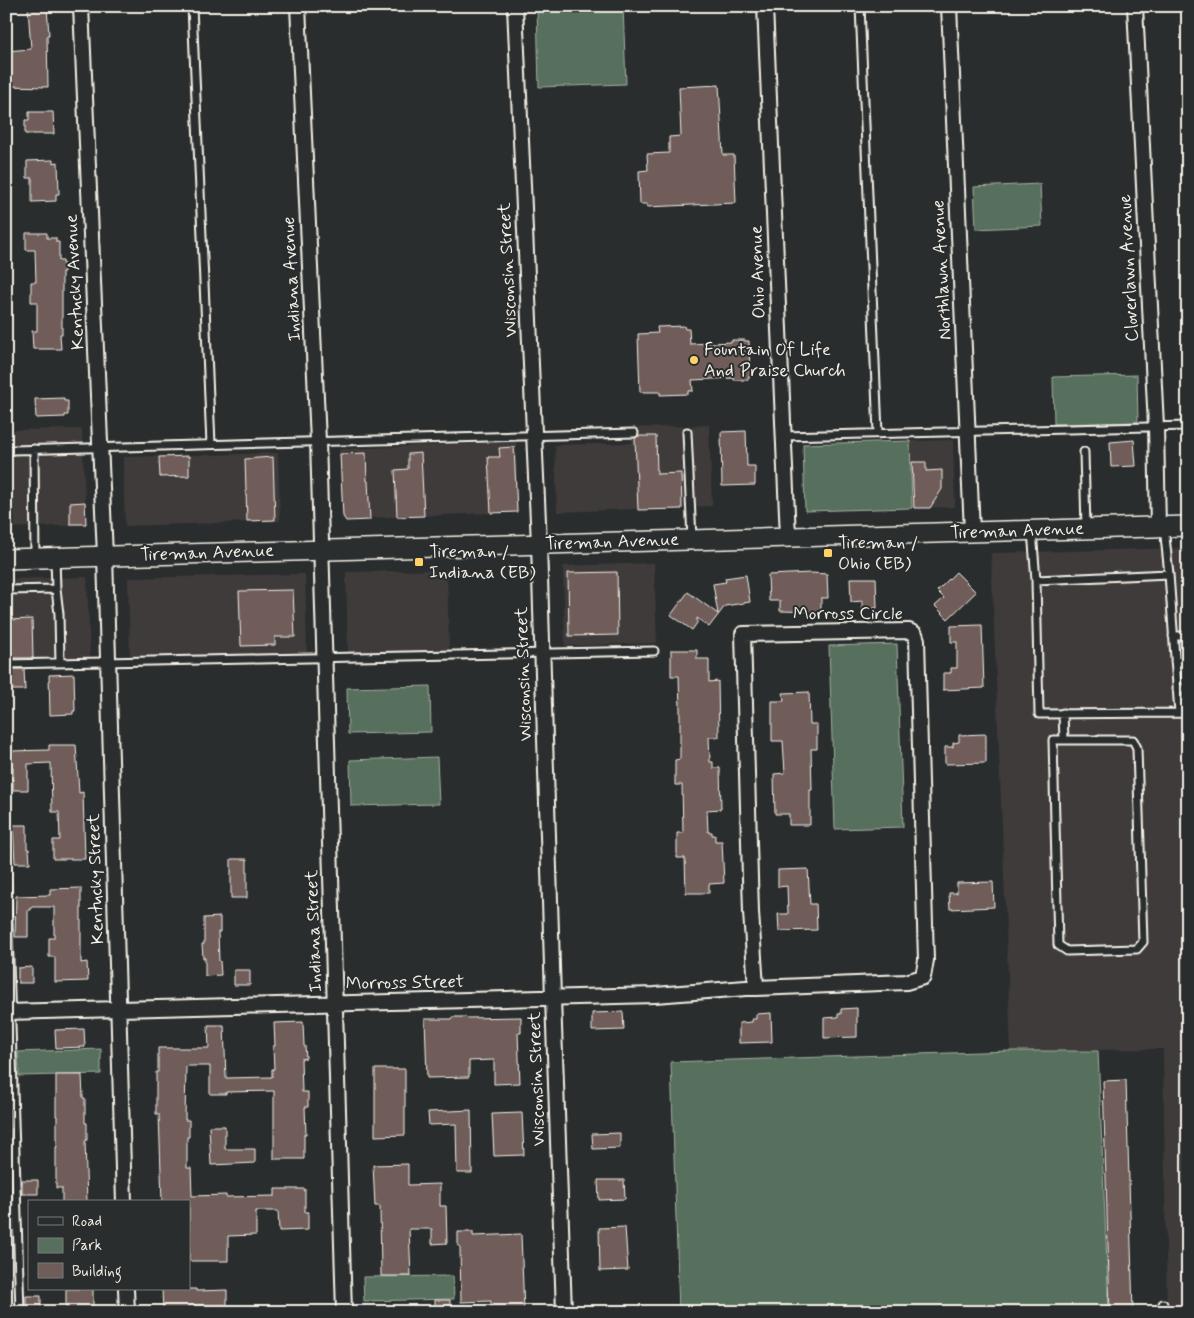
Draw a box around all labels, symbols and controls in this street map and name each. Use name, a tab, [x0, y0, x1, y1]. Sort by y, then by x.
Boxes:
street label: Cloverlawn Avenue	[1113, 194, 1145, 342]
street label: Northlawn Avenue	[926, 199, 958, 341]
street label: Wisconsin Street	[492, 202, 524, 338]
street label: Kentucky Avenue	[59, 213, 91, 350]
street label: Indiana Avenue	[277, 216, 307, 342]
street label: Ohio Avenue	[744, 225, 772, 319]
place label: Fountain Of Life And Praise Church	[704, 338, 846, 383]
marker: Fountain Of Life And Praise Church	[688, 354, 700, 366]
street label: Tireman Avenue	[950, 517, 1085, 545]
street label: Tireman Avenue	[545, 528, 680, 556]
place label: Tireman / Ohio (EB)	[838, 531, 918, 576]
street label: Tireman Avenue	[140, 539, 275, 567]
place label: Tireman / Indiana (EB)	[429, 540, 536, 585]
marker: Tireman / Ohio (EB)	[822, 547, 834, 559]
marker: Tireman / Indiana (EB)	[413, 556, 425, 568]
street label: Morross Circle	[793, 602, 903, 626]
street label: Wisconsin Street	[510, 606, 538, 742]
street label: Kentucky Street	[82, 813, 110, 945]
street label: Indiana Street	[300, 869, 328, 993]
street label: Morross Street	[346, 970, 464, 996]
street label: Wisconsin Street	[523, 1011, 551, 1147]
legend	[28, 1200, 190, 1290]
text: Road	[72, 1212, 102, 1232]
text: Park	[72, 1236, 102, 1256]
text: Building	[72, 1262, 122, 1283]

